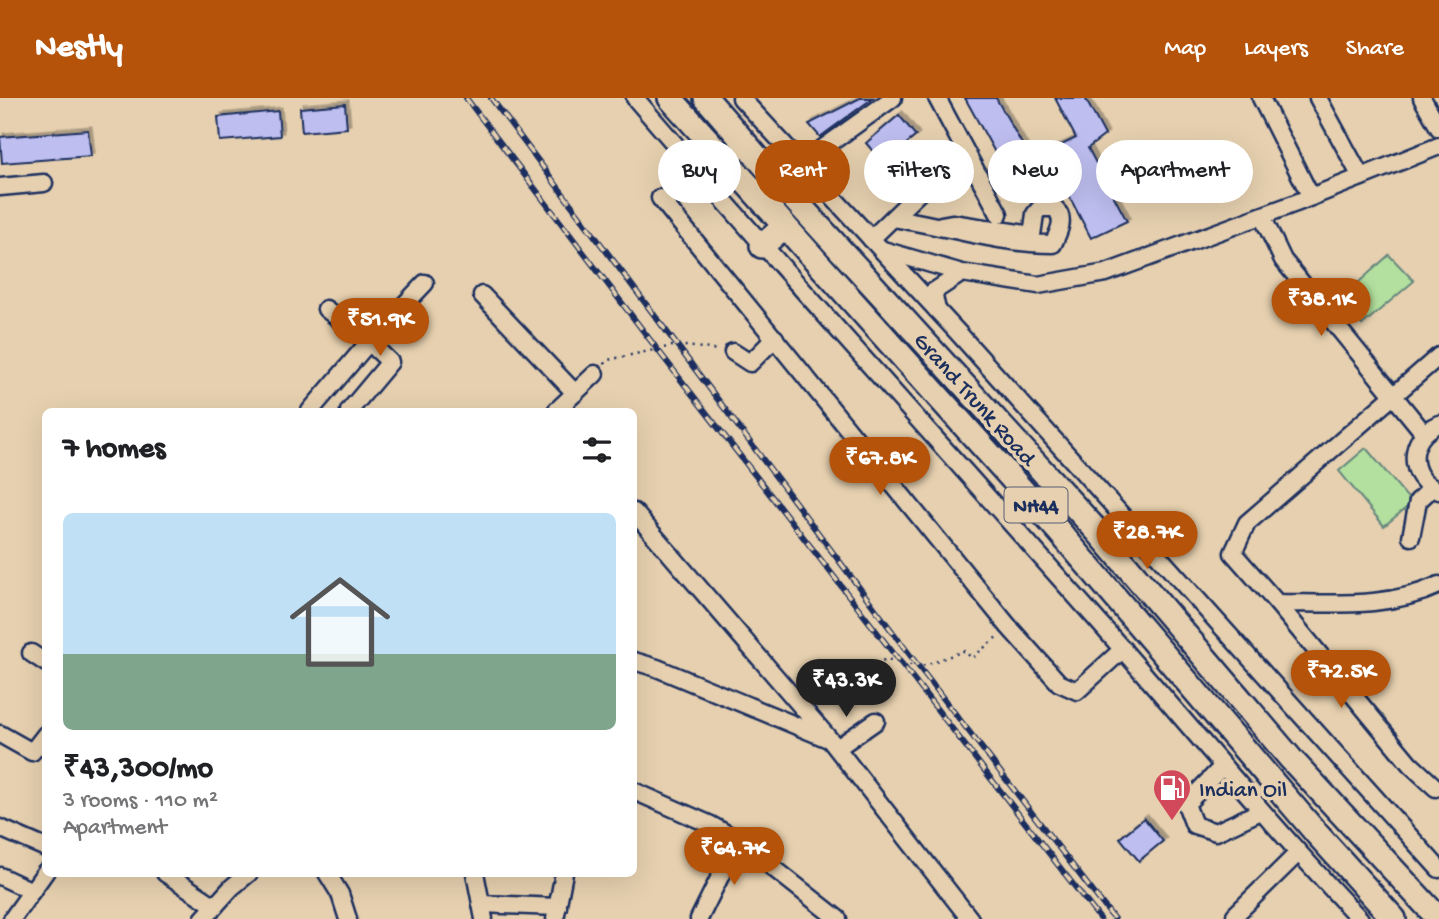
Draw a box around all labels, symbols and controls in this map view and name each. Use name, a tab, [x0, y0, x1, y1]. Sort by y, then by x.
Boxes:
text: Nestly	[35, 30, 123, 68]
text: Map	[1164, 35, 1206, 64]
text: Layers	[1244, 35, 1308, 64]
text: Share	[1346, 35, 1404, 64]
chip: Buy	[658, 140, 741, 203]
chip: Rent	[755, 140, 850, 203]
chip: Filters	[864, 140, 974, 203]
chip: New	[988, 140, 1082, 203]
chip: Apartment	[1096, 140, 1253, 203]
pin: ₹38.1K	[1264, 278, 1378, 338]
text: ₹38.1K	[1288, 287, 1354, 314]
pin: ₹51.9K	[323, 299, 437, 358]
text: ₹51.9K	[347, 307, 413, 334]
street label: Grand Trunk Road	[907, 328, 1041, 474]
icon: filters	[578, 431, 616, 469]
text: 7 homes	[63, 433, 165, 468]
pin: ₹67.8K	[823, 438, 937, 497]
text: ₹67.8K	[845, 446, 915, 473]
road number: NH44	[1004, 488, 1068, 522]
pin: ₹28.7K	[1090, 512, 1204, 571]
text: ₹28.7K	[1113, 520, 1181, 547]
icon: home	[277, 559, 403, 685]
pin: ₹72.5K	[1284, 650, 1398, 710]
text: ₹72.5K	[1307, 659, 1375, 686]
pin: ₹43.3K	[789, 660, 903, 719]
text: ₹43.3K	[812, 668, 880, 695]
text: ₹43,300/mo	[63, 753, 213, 788]
fuel station icon: Indian Oil	[1151, 767, 1193, 822]
place label: Indian Oil	[1199, 778, 1287, 805]
text: 3 rooms · 110 m²	[63, 788, 218, 815]
text: Apartment	[63, 815, 167, 842]
pin: ₹64.7K	[677, 828, 791, 887]
text: ₹64.7K	[700, 836, 768, 863]

